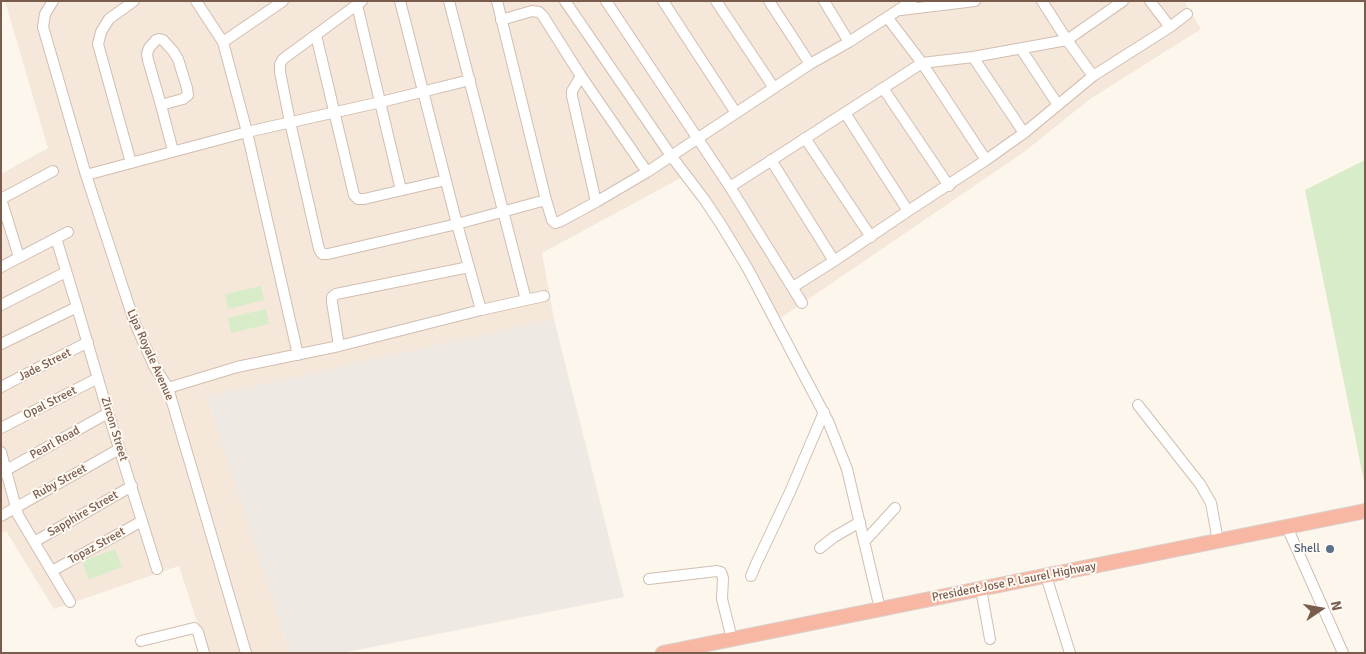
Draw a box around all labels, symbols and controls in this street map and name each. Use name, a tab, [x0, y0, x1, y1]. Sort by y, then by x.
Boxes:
street label: Lipa Royale Avenue	[123, 307, 177, 403]
street label: Jade Street	[16, 346, 74, 384]
street label: Opal Street	[21, 383, 79, 423]
street label: Zircon Street	[97, 395, 131, 463]
street label: Pearl Road	[28, 423, 82, 463]
street label: Ruby Street	[31, 461, 89, 503]
street label: Sapphire Street	[45, 488, 121, 540]
street label: Topaz Street	[66, 524, 128, 568]
place label: Shell	[1294, 542, 1320, 556]
marker: Shell	[1324, 543, 1336, 555]
street label: President Jose P. Laurel Highway	[931, 559, 1097, 605]
north arrow	[1296, 584, 1346, 634]
text: N	[1327, 599, 1345, 612]

